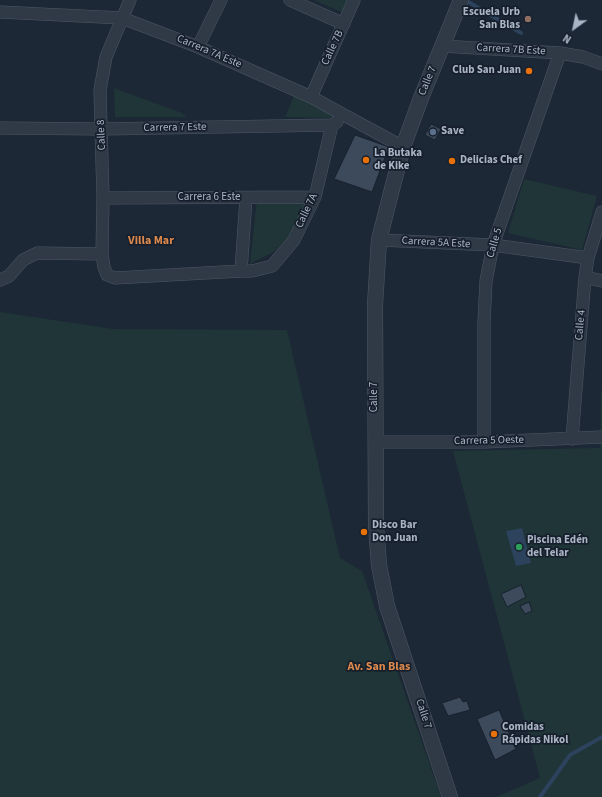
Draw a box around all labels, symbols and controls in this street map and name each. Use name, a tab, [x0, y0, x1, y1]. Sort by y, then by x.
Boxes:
place label: Escuela Urb San Blas	[463, 6, 520, 32]
north arrow	[554, 8, 594, 48]
marker: Escuela Urb San Blas	[523, 14, 533, 24]
street label: Calle 7B	[319, 28, 347, 68]
text: N	[560, 30, 574, 47]
street label: Carrera 7A Este	[175, 32, 243, 72]
street label: Carrera 7B Este	[476, 42, 546, 58]
street label: Calle 7	[416, 64, 440, 98]
place label: Club San Juan	[452, 64, 521, 78]
marker: Club San Juan	[524, 66, 534, 76]
street label: Calle 8	[95, 119, 109, 151]
street label: Carrera 7 Este	[143, 121, 207, 135]
place label: Save	[441, 125, 464, 139]
marker: Save	[428, 127, 438, 137]
place label: La Butaka de Kike	[374, 147, 422, 173]
place label: Delicias Chef	[460, 154, 522, 168]
marker: La Butaka de Kike	[361, 155, 371, 165]
marker: Delicias Chef	[447, 156, 457, 166]
street label: Carrera 6 Este	[178, 191, 240, 205]
street label: Calle 7A	[293, 192, 321, 230]
street label: Calle 5	[484, 226, 506, 260]
district label: Villa Mar	[128, 234, 174, 248]
street label: Carrera 5A Este	[401, 235, 471, 251]
street label: Calle 4	[573, 309, 589, 341]
street label: Calle 7	[368, 382, 382, 412]
street label: Carrera 5 Oeste	[454, 434, 524, 448]
place label: Disco Bar Don Juan	[372, 519, 418, 545]
marker: Disco Bar Don Juan	[359, 527, 369, 537]
place label: Piscina Edén del Telar	[527, 534, 588, 560]
marker: Piscina Edén del Telar	[514, 542, 524, 552]
district label: Av. San Blas	[348, 660, 410, 674]
street label: Calle 7	[412, 697, 434, 731]
place label: Comidas Rápidas Nikol	[502, 721, 568, 747]
marker: Comidas Rápidas Nikol	[489, 729, 499, 739]

